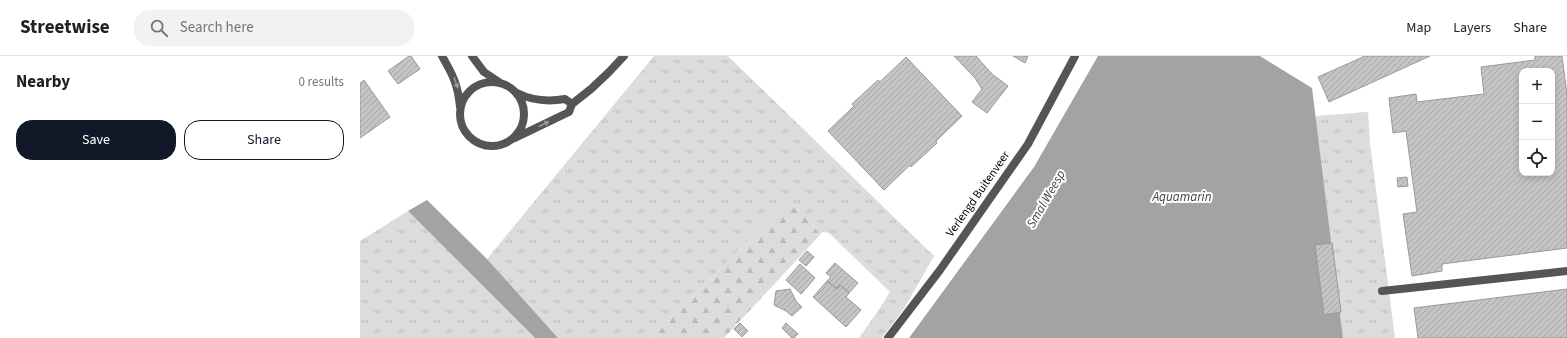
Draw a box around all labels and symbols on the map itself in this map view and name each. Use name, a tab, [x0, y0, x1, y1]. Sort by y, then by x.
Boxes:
one-way arrow	[453, 77, 459, 89]
one-way arrow	[538, 121, 550, 127]
street label: Verlengd Buitenveer	[942, 147, 1014, 240]
water label: Smal Weesp	[1022, 167, 1070, 231]
water label: Aquamarin	[1151, 188, 1212, 206]

